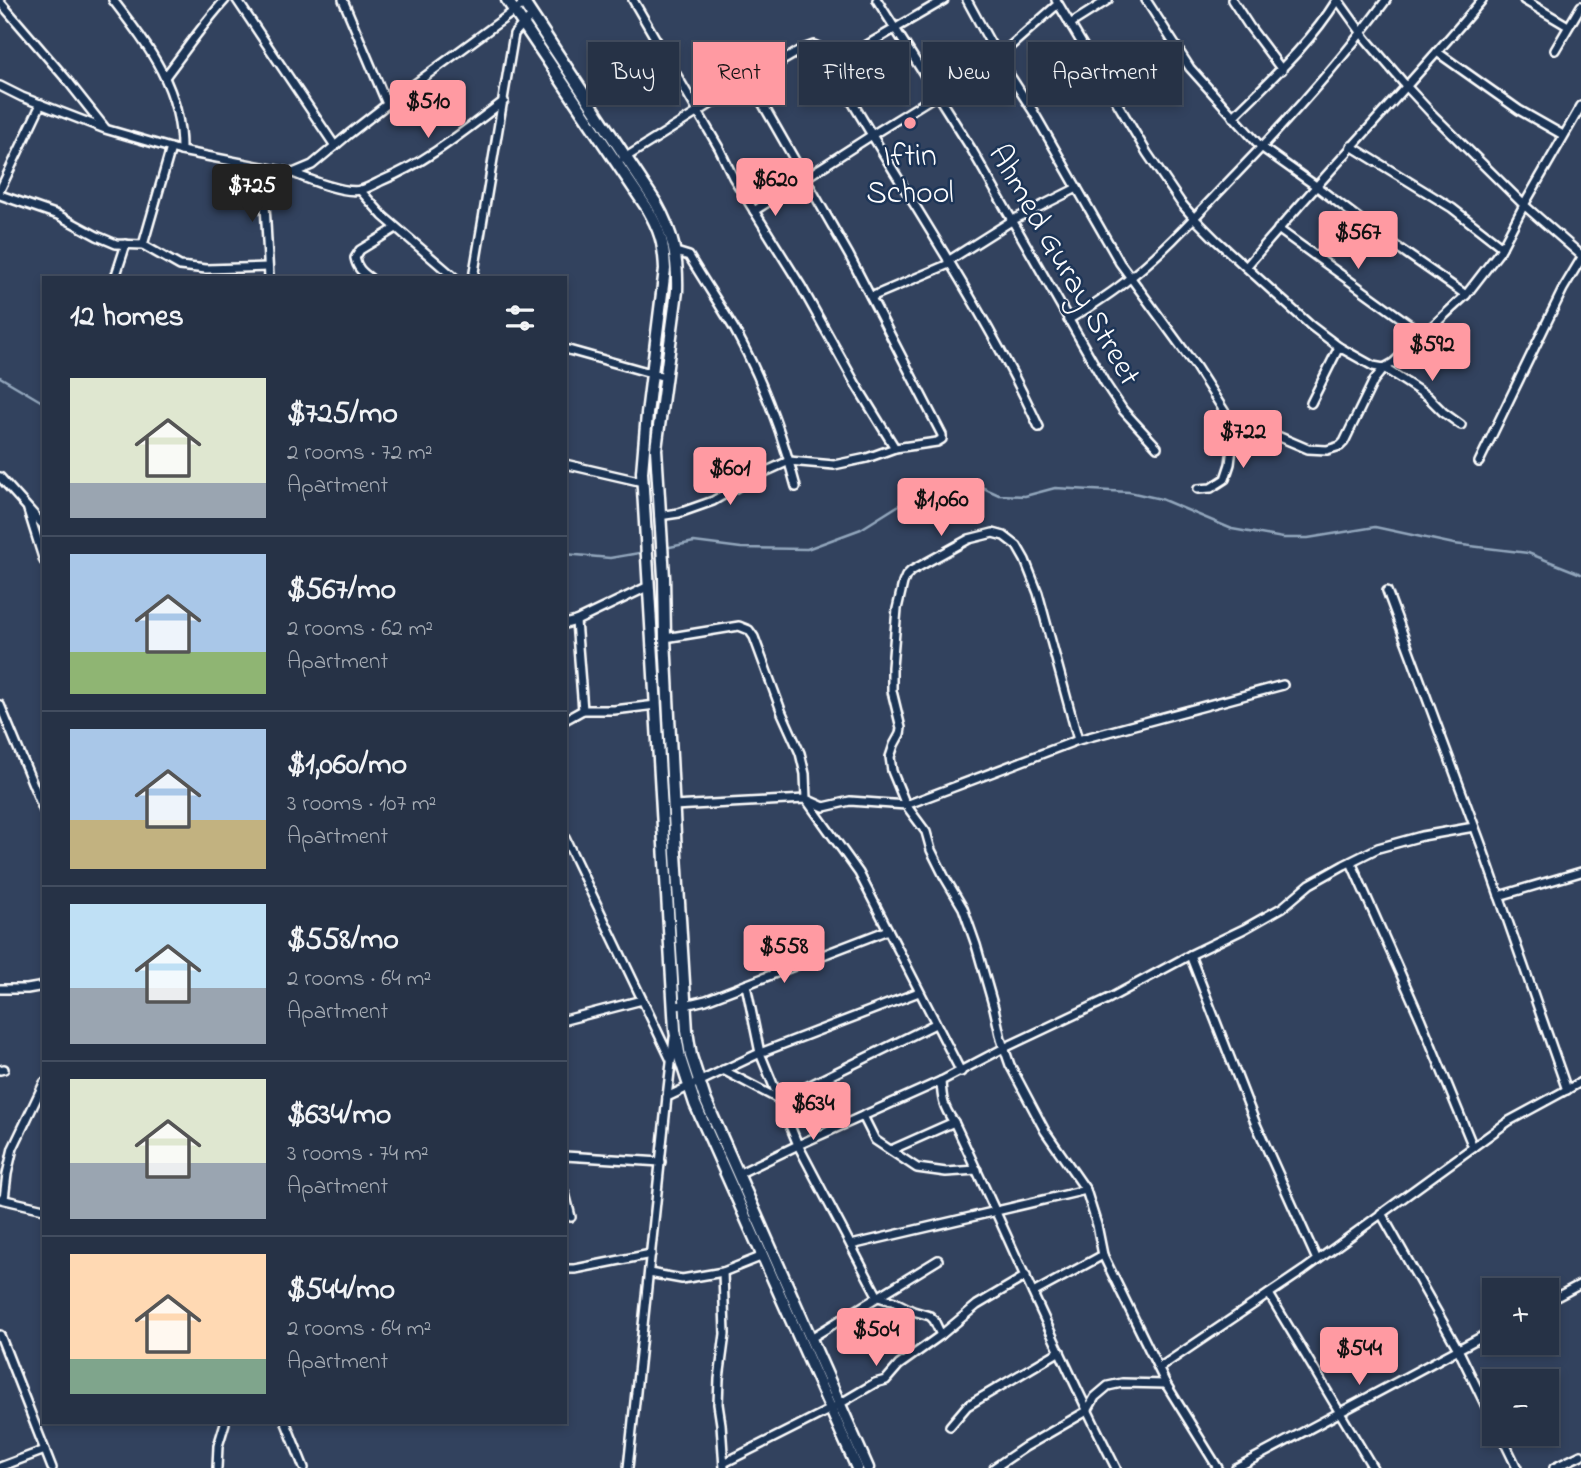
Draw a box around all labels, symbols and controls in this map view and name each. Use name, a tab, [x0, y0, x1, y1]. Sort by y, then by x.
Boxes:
chip: Buy	[588, 42, 679, 105]
chip: Rent	[693, 42, 785, 105]
chip: Filters	[799, 42, 909, 105]
chip: New	[923, 42, 1014, 105]
chip: Apartment	[1028, 42, 1182, 105]
pin: $510	[387, 80, 469, 140]
text: $510	[406, 86, 450, 119]
marker: Iftin School	[902, 115, 918, 131]
place label: Iftin School	[866, 134, 954, 218]
street label: Ahmed Guray Street	[975, 136, 1151, 395]
pin: $620	[734, 158, 816, 218]
pin: $725	[211, 164, 293, 224]
text: $620	[752, 164, 798, 197]
text: $725	[228, 170, 276, 203]
pin: $567	[1317, 212, 1399, 271]
text: $567	[1335, 217, 1381, 250]
text: 12 homes	[70, 296, 184, 340]
icon: filters	[501, 299, 539, 337]
pin: $592	[1391, 324, 1473, 383]
text: $592	[1409, 329, 1455, 362]
text: $725/mo	[287, 393, 398, 437]
icon: home	[126, 406, 210, 490]
pin: $722	[1202, 410, 1284, 470]
text: $722	[1220, 416, 1266, 449]
text: 2 rooms · 72 m²	[287, 437, 433, 470]
pin: $601	[689, 448, 771, 507]
text: $601	[709, 453, 751, 486]
text: Apartment	[287, 470, 388, 503]
pin: $1,060	[884, 478, 998, 538]
text: $1,060	[913, 484, 969, 517]
text: $567/mo	[287, 569, 396, 613]
icon: home	[126, 582, 210, 666]
text: 2 rooms · 62 m²	[287, 613, 433, 646]
text: Apartment	[287, 646, 388, 679]
text: $1,060/mo	[287, 744, 407, 788]
icon: home	[126, 757, 210, 841]
text: 3 rooms · 107 m²	[287, 788, 436, 821]
text: Apartment	[287, 821, 388, 854]
text: $558/mo	[287, 919, 399, 963]
pin: $558	[743, 926, 825, 985]
text: $558	[760, 931, 808, 964]
icon: home	[126, 932, 210, 1016]
text: 2 rooms · 64 m²	[287, 963, 431, 996]
text: Apartment	[287, 996, 388, 1029]
pin: $634	[772, 1082, 854, 1142]
text: $634	[791, 1088, 835, 1121]
text: $634/mo	[287, 1094, 391, 1138]
icon: home	[126, 1107, 210, 1191]
text: 3 rooms · 74 m²	[287, 1138, 429, 1171]
text: Apartment	[287, 1171, 388, 1204]
text: $544/mo	[287, 1269, 395, 1313]
map controls	[1482, 1278, 1559, 1446]
button: +	[1482, 1278, 1559, 1355]
icon: home	[126, 1282, 210, 1366]
pin: $504	[835, 1308, 917, 1368]
text: 2 rooms · 64 m²	[287, 1313, 431, 1346]
text: $504	[853, 1314, 899, 1347]
pin: $544	[1318, 1328, 1400, 1387]
text: $544	[1336, 1333, 1382, 1366]
text: Apartment	[287, 1346, 388, 1379]
button: −	[1482, 1369, 1559, 1446]

